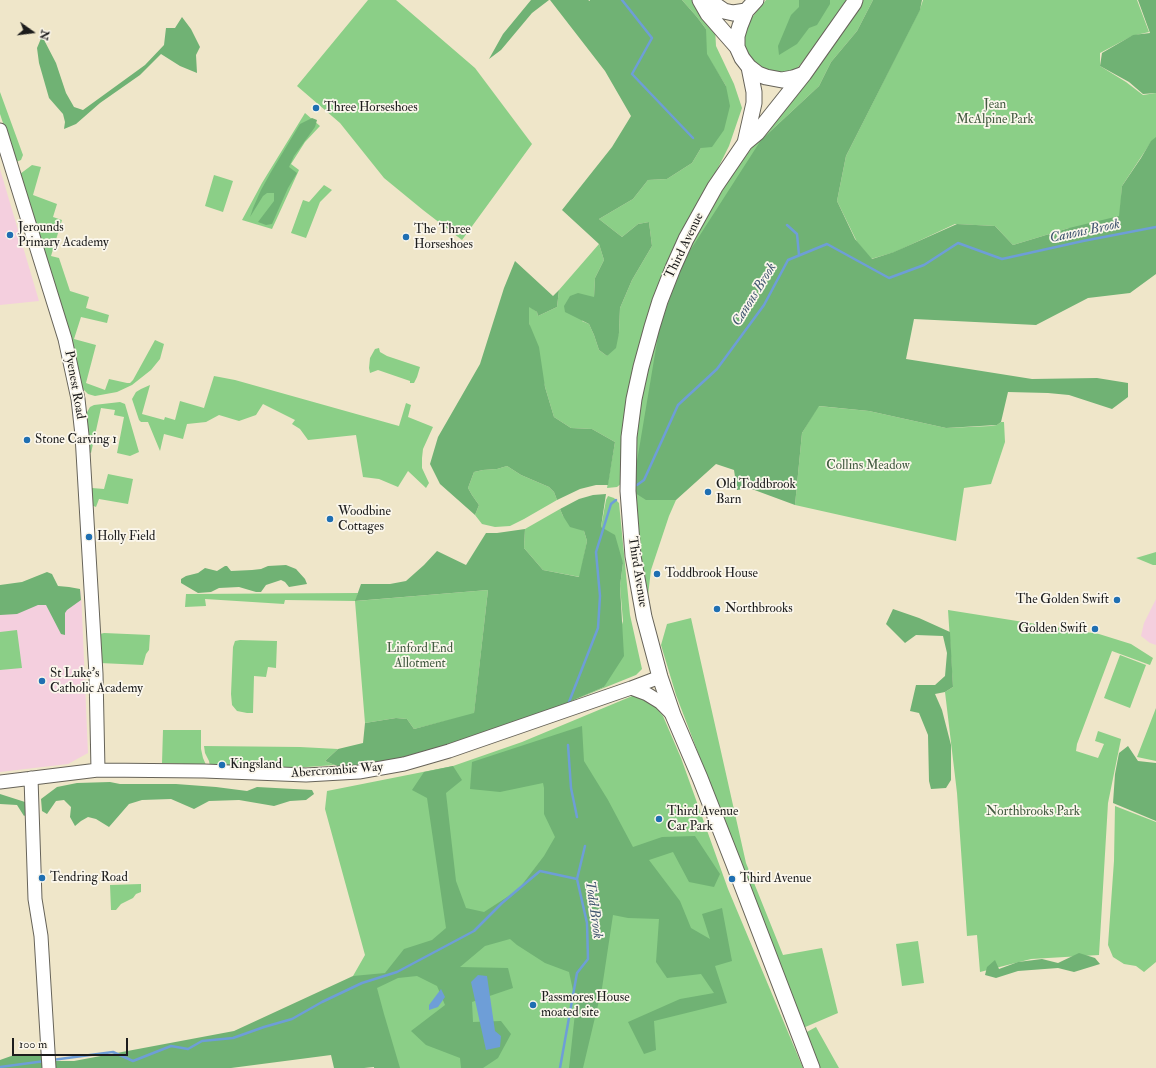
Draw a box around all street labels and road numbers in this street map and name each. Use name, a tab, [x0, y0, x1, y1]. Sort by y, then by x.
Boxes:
street label: Third Avenue	[662, 210, 708, 282]
street label: Pyenest Road	[60, 349, 88, 421]
street label: Third Avenue	[624, 535, 650, 609]
street label: Abercrombie Way	[291, 760, 383, 782]

